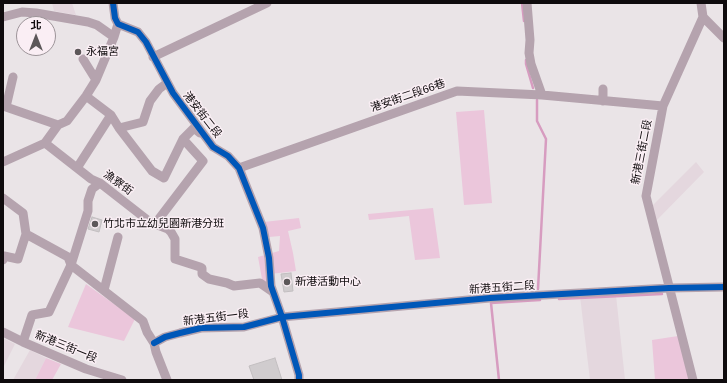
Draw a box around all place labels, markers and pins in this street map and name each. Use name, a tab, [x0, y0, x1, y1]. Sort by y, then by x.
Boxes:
place label: 永福宮	[86, 45, 119, 59]
marker: 永福宮	[73, 47, 83, 57]
place label: 竹北市立幼兒園新港分班	[103, 217, 224, 231]
marker: 竹北市立幼兒園新港分班	[90, 219, 100, 229]
place label: 新港活動中心	[295, 275, 361, 289]
marker: 新港活動中心	[282, 277, 292, 287]

